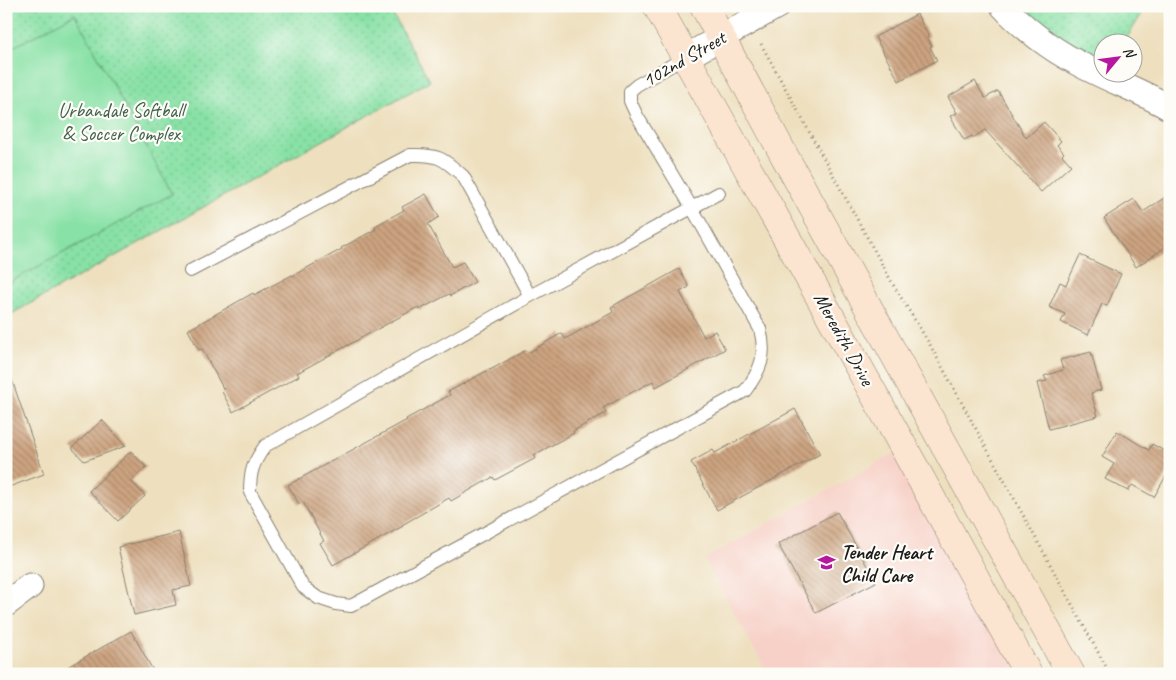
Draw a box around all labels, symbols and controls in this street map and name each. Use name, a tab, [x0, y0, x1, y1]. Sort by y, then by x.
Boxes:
street label: 102nd Street	[638, 24, 732, 93]
north arrow	[1094, 32, 1144, 82]
text: N	[1119, 44, 1140, 62]
park label: Urbandale Softball & Soccer Complex	[58, 98, 188, 146]
street label: Meredith Drive	[808, 288, 881, 391]
place label: Tender Heart Child Care	[841, 540, 934, 588]
school or university icon: Tender Heart Child Care	[817, 553, 837, 573]

